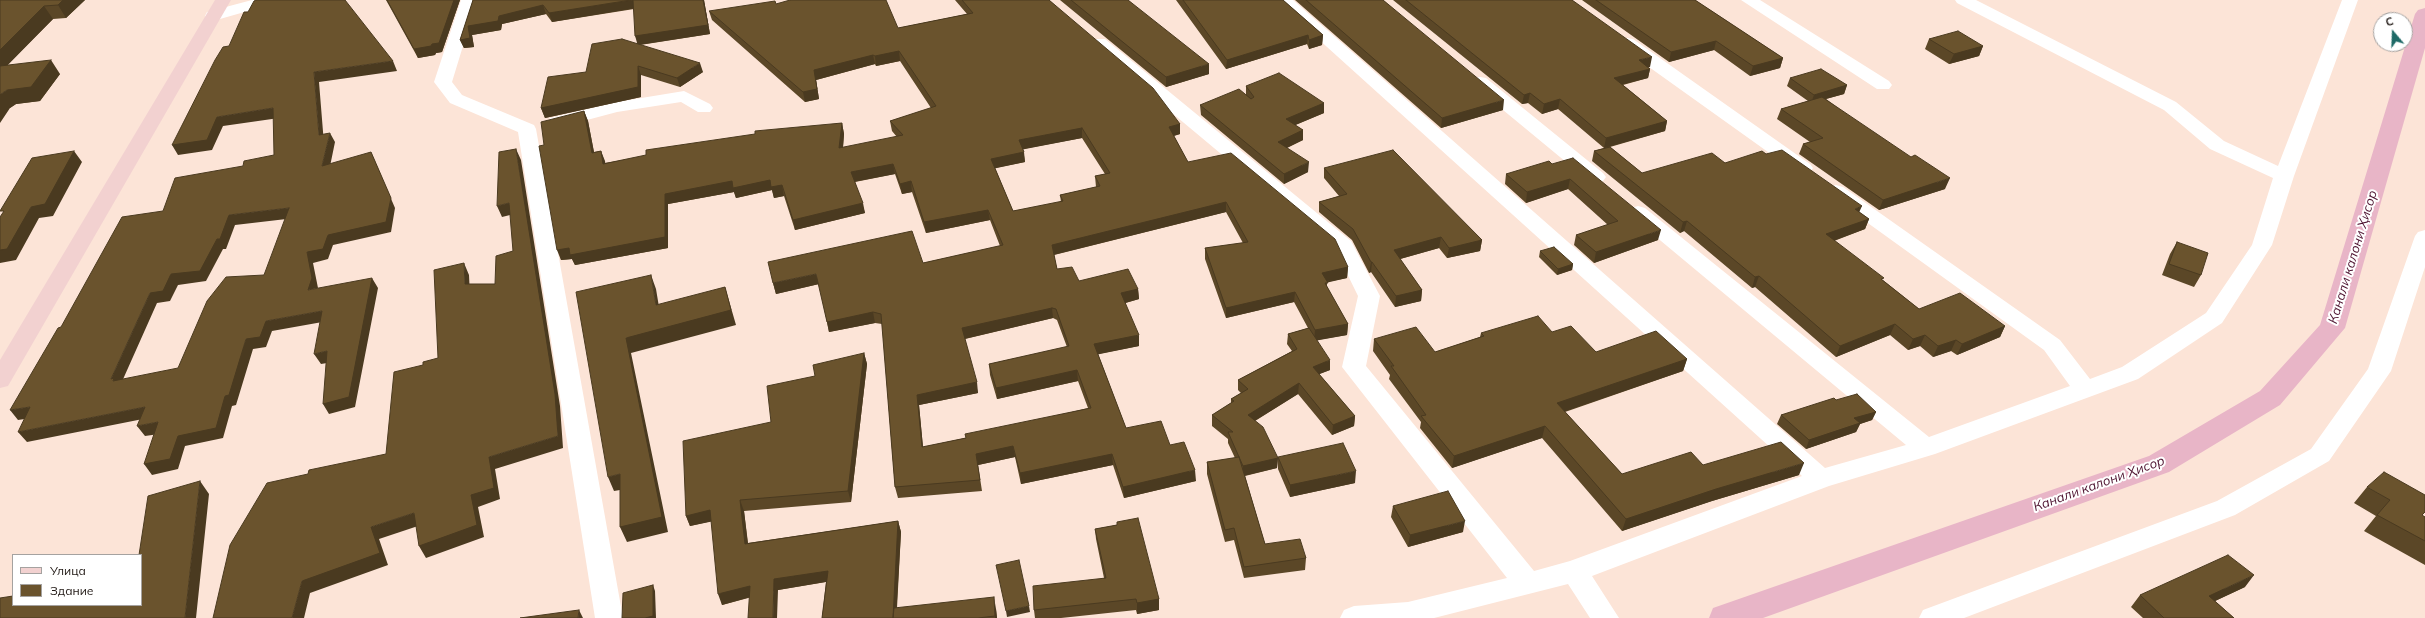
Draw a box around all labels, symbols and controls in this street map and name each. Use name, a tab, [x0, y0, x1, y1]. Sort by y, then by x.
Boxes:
north arrow	[2373, 12, 2413, 52]
text: С	[2384, 14, 2395, 29]
water label: Канали калони Ҳисор	[2325, 188, 2381, 326]
water label: Канали калони Ҳисор	[2031, 453, 2167, 515]
legend	[12, 554, 142, 606]
text: Улица	[50, 563, 86, 578]
text: Здание	[50, 583, 93, 598]

